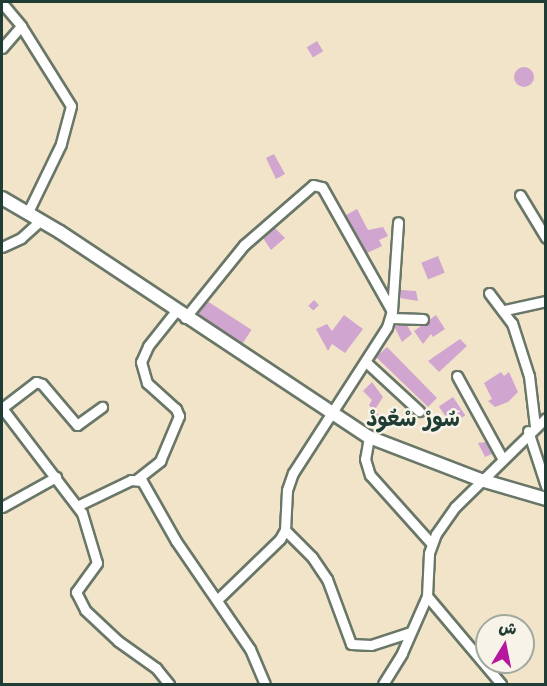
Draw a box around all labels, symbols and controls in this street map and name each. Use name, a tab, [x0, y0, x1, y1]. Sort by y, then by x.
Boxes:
district label: سُورْ سْعُودْ	[366, 406, 460, 432]
north arrow	[475, 614, 535, 674]
text: ش	[497, 616, 518, 640]

